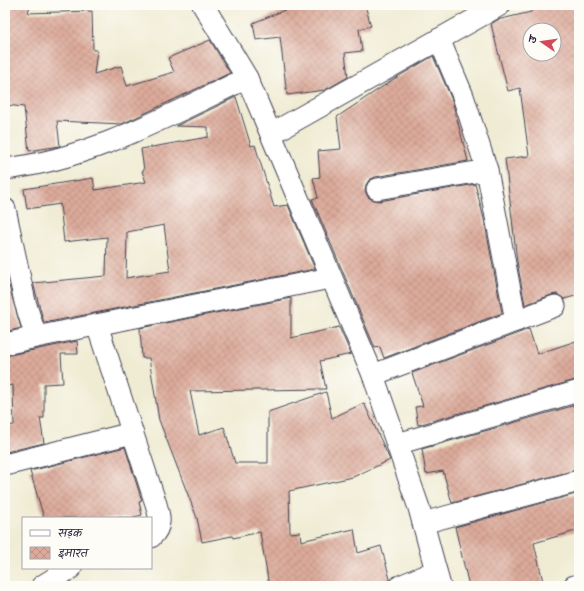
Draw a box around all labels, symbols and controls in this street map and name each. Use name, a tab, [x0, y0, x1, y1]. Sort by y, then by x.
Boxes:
north arrow	[522, 22, 562, 62]
text: उ	[524, 33, 543, 45]
legend	[22, 517, 152, 569]
text: सड़क	[58, 524, 84, 543]
text: इमारत	[58, 544, 90, 563]

